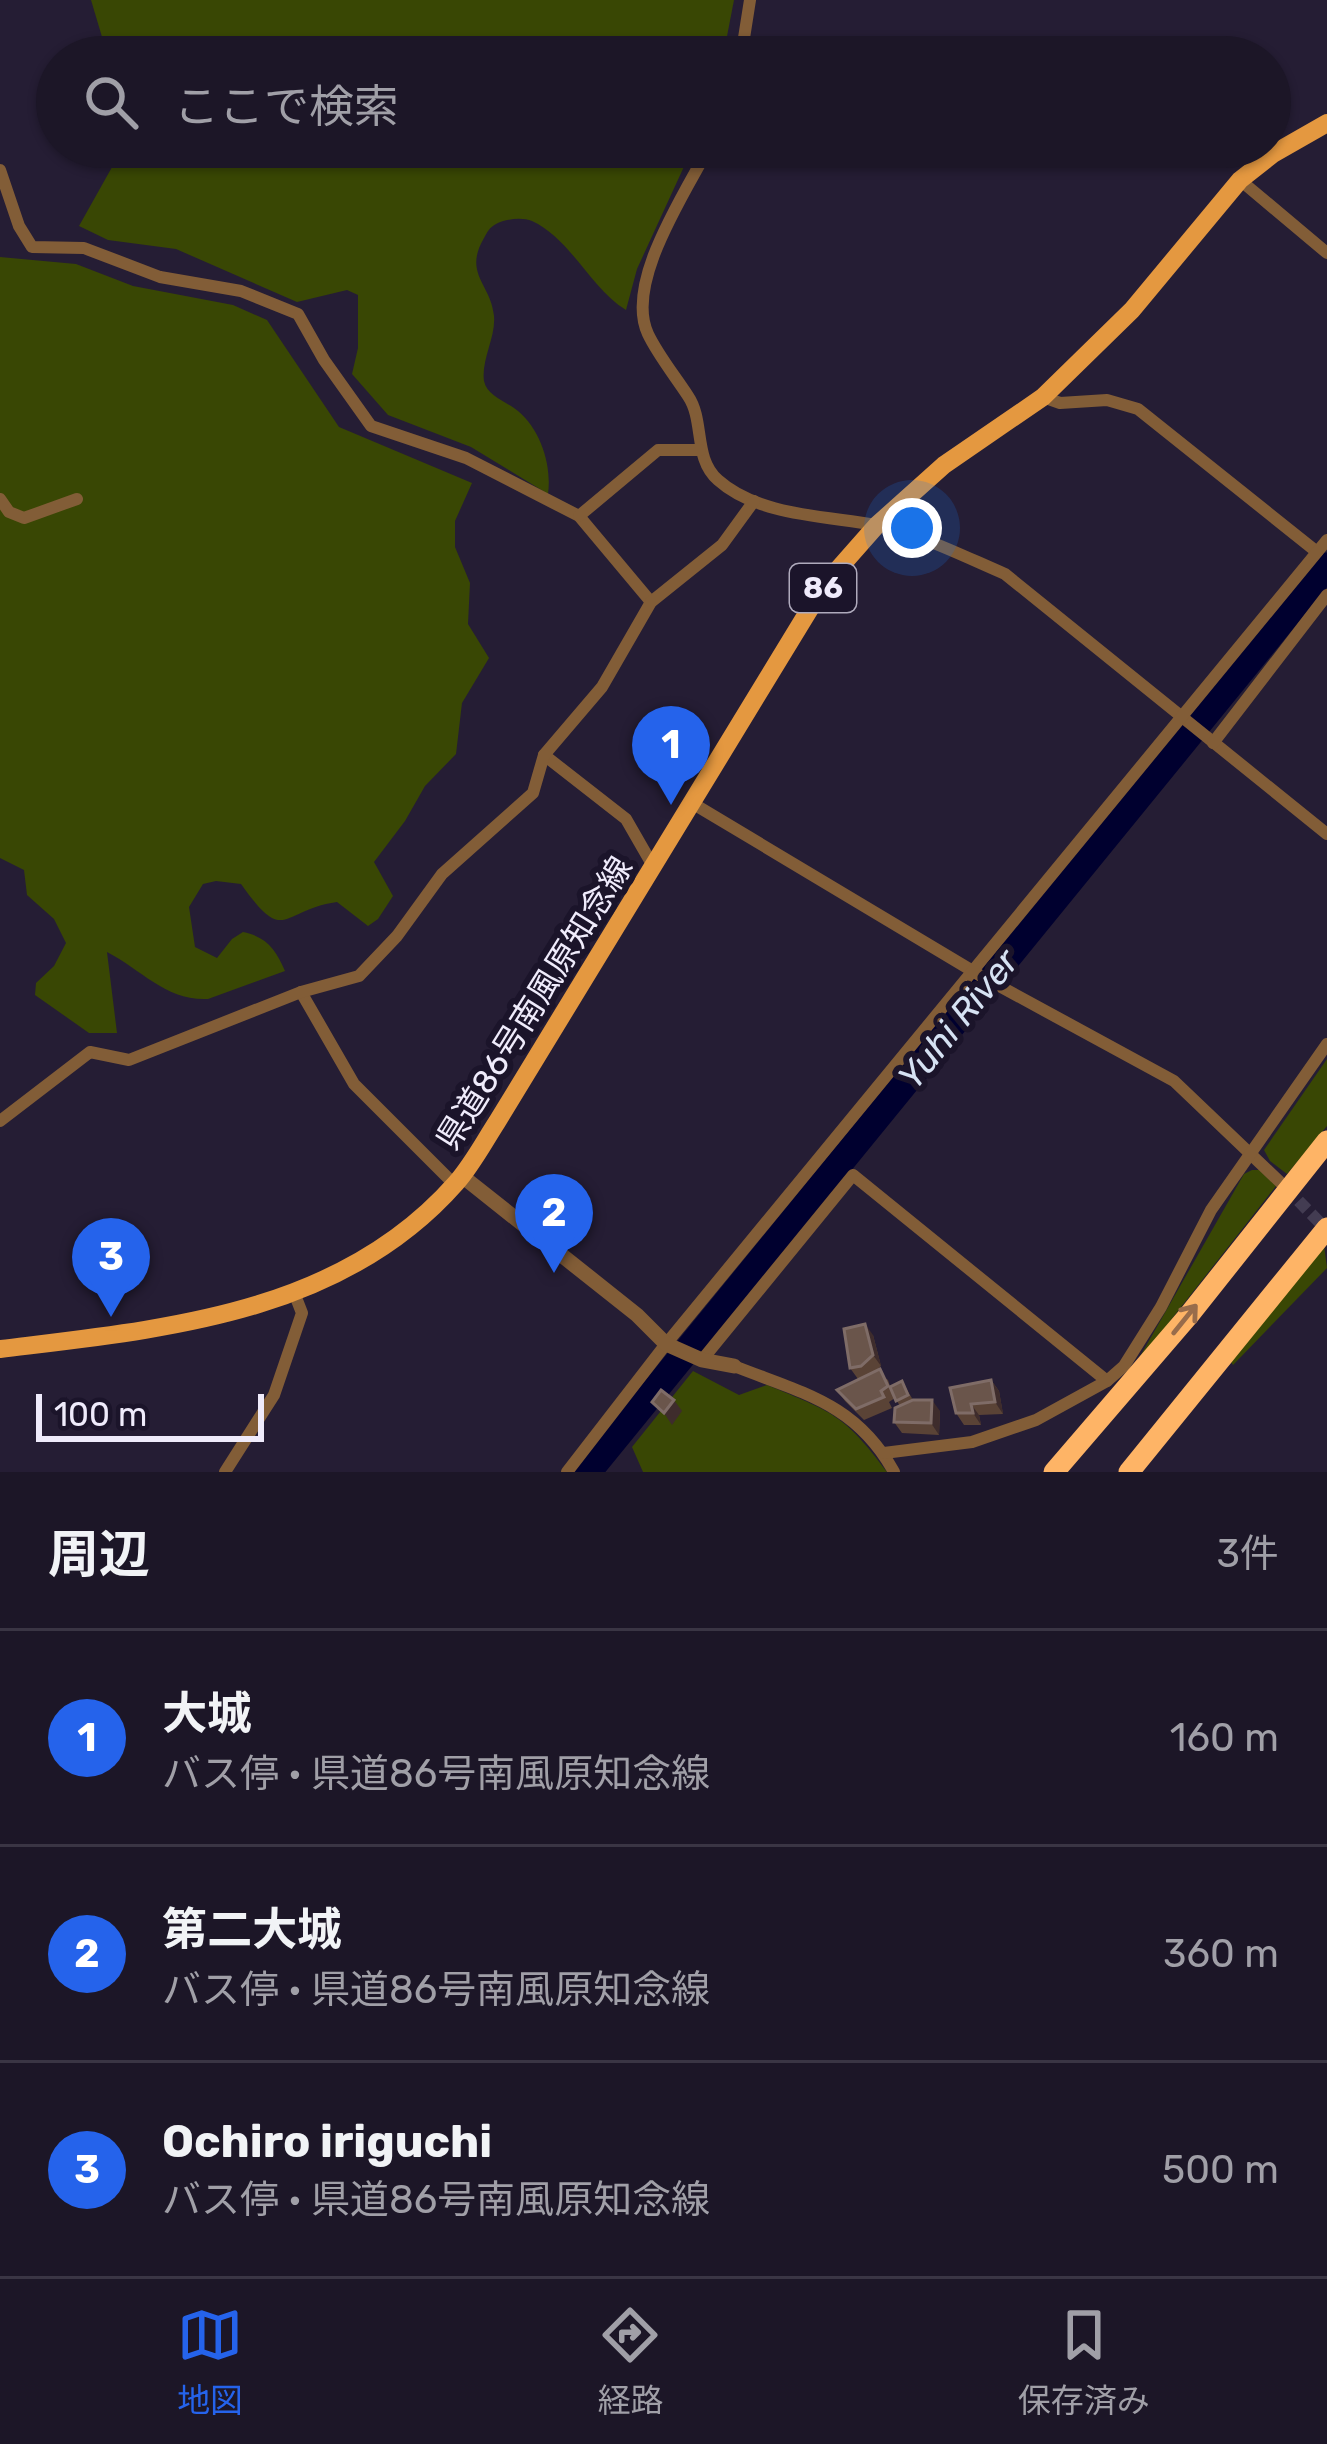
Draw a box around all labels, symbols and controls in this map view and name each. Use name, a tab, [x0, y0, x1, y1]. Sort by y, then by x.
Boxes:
search box	[36, 36, 1291, 168]
icon: search	[78, 69, 144, 135]
text: ここで検索	[174, 80, 399, 133]
your location	[882, 498, 942, 558]
road number: 86	[790, 564, 856, 612]
pin: 1	[632, 706, 710, 805]
street label: 県道86号南風原知念線	[428, 849, 640, 1157]
water label: Yuhi River	[889, 939, 1028, 1098]
pin: 2	[515, 1174, 593, 1273]
pin: 3	[72, 1218, 150, 1317]
one-way arrow	[1171, 1304, 1198, 1336]
scale bar	[36, 1388, 264, 1441]
text: 100 m	[54, 1395, 147, 1434]
text: 周辺	[48, 1524, 150, 1585]
text: 3件	[1217, 1531, 1279, 1577]
text: 大城	[162, 1687, 252, 1740]
text: 1	[77, 1715, 97, 1761]
text: 160 m	[1170, 1715, 1279, 1761]
text: バス停 · 県道86号南風原知念線	[162, 1751, 710, 1797]
text: 第二大城	[162, 1903, 342, 1956]
text: 2	[74, 1931, 100, 1977]
text: 360 m	[1163, 1931, 1279, 1977]
text: バス停 · 県道86号南風原知念線	[162, 1967, 710, 2013]
text: Ochiro iriguchi	[162, 2115, 492, 2168]
text: 3	[74, 2147, 100, 2193]
text: 500 m	[1162, 2147, 1279, 2193]
text: バス停 · 県道86号南風原知念線	[162, 2177, 710, 2223]
tab: 地図	[177, 2302, 243, 2422]
tab: 経路	[597, 2302, 663, 2422]
tab: 保存済み	[1018, 2302, 1150, 2422]

